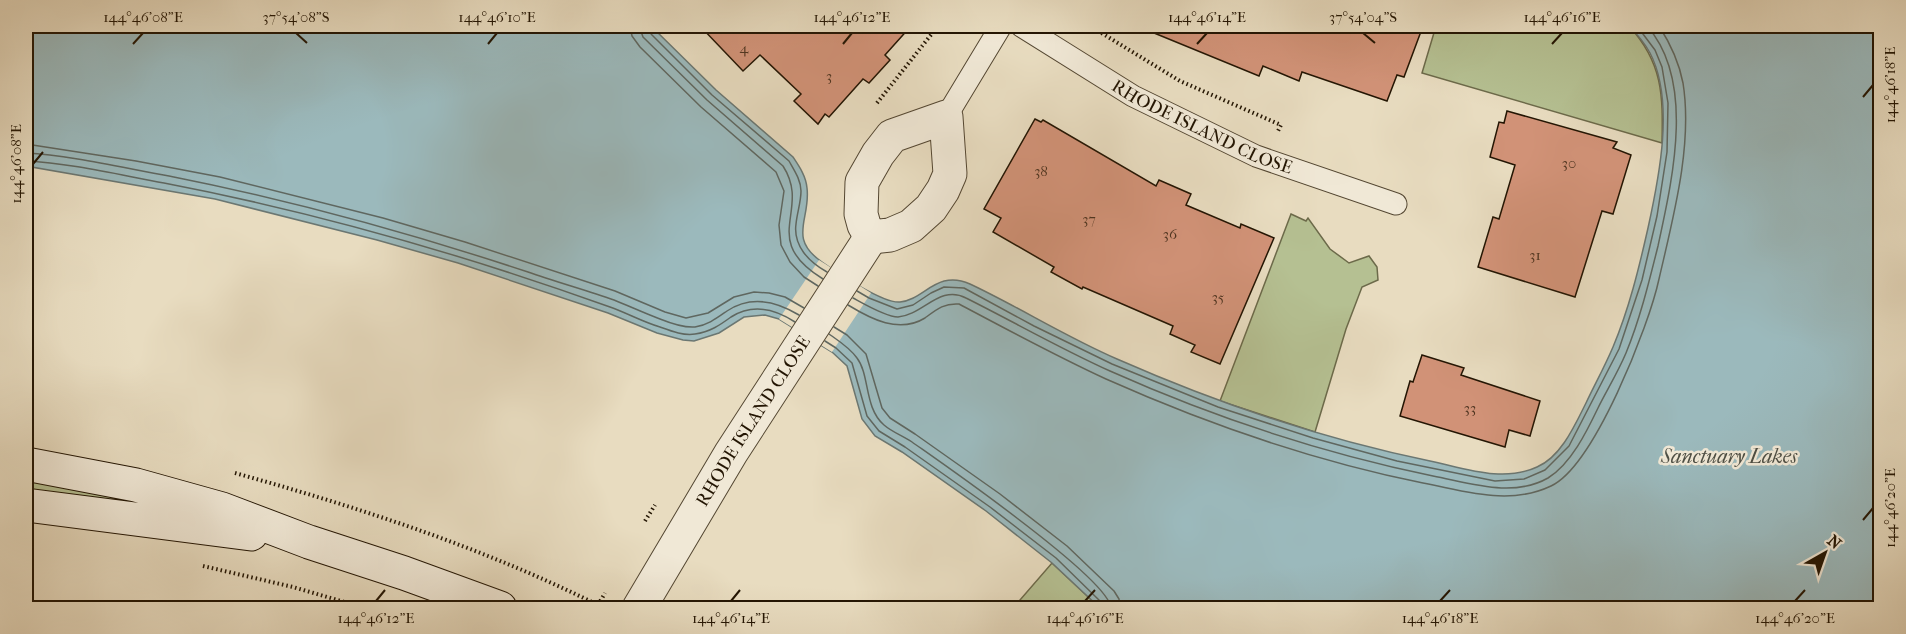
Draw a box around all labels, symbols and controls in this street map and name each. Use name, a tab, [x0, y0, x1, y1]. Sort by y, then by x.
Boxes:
text: 144°46'08"E	[103, 8, 183, 26]
text: 37°54'08"S	[263, 8, 330, 26]
text: 144°46'10"E	[458, 8, 536, 26]
text: 144°46'12"E	[814, 8, 890, 26]
text: 144°46'14"E	[1168, 8, 1246, 26]
text: 37°54'04"S	[1329, 8, 1397, 26]
text: 144°46'16"E	[1523, 8, 1601, 26]
house number: 4	[740, 39, 750, 57]
text: 144°46'18"E	[1881, 47, 1899, 123]
house number: 3	[826, 67, 832, 85]
street label: RHODE ISLAND CLOSE	[1108, 75, 1295, 178]
text: 144°46'08"E	[7, 124, 25, 204]
house number: 30	[1562, 154, 1576, 172]
house number: 38	[1034, 162, 1048, 180]
house number: 37	[1082, 210, 1096, 228]
house number: 36	[1163, 225, 1178, 243]
house number: 31	[1529, 246, 1541, 264]
house number: 35	[1212, 288, 1224, 306]
street label: RHODE ISLAND CLOSE	[691, 332, 815, 510]
house number: 33	[1464, 399, 1476, 417]
water label: Sanctuary Lakes	[1660, 445, 1798, 468]
text: 144°46'20"E	[1881, 468, 1899, 548]
north arrow	[1795, 523, 1855, 583]
text: N	[1824, 531, 1846, 554]
text: 144°46'12"E	[338, 609, 414, 627]
text: 144°46'14"E	[692, 609, 770, 627]
text: 144°46'16"E	[1046, 609, 1124, 627]
text: 144°46'18"E	[1402, 609, 1478, 627]
text: 144°46'20"E	[1755, 609, 1835, 627]

